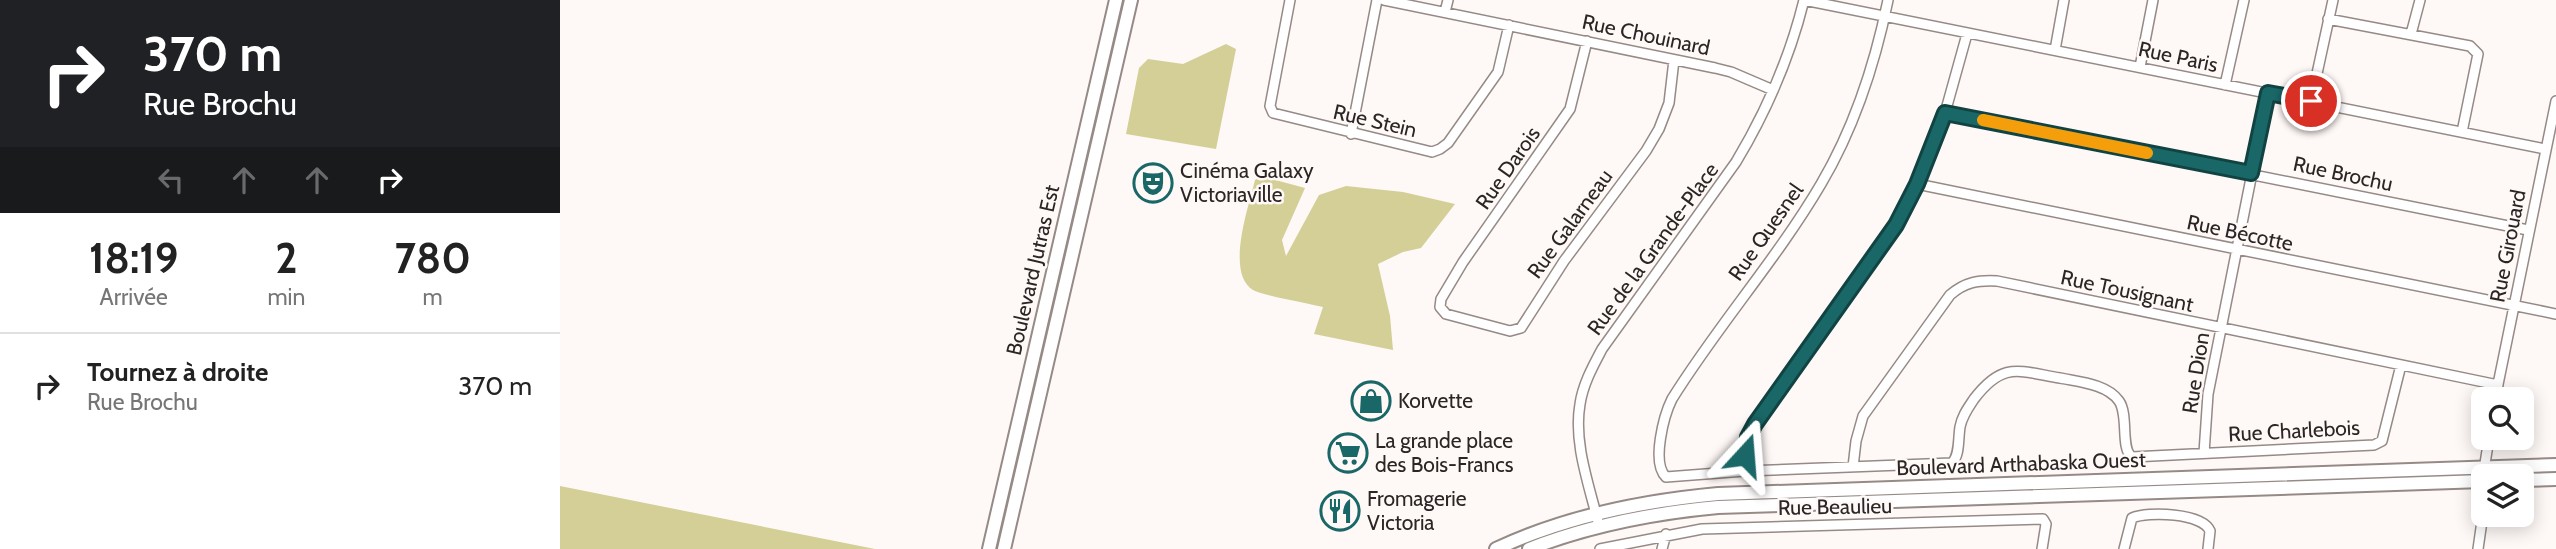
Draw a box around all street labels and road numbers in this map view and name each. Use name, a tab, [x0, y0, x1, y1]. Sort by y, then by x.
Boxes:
street label: Rue Chouinard	[1580, 9, 1712, 60]
street label: Rue Paris	[2136, 36, 2220, 77]
street label: Rue Stein	[1331, 99, 1419, 142]
street label: Rue Darois	[1470, 121, 1545, 214]
street label: Rue Brochu	[2291, 151, 2395, 196]
street label: Rue de la Grande-Place	[1582, 158, 1724, 340]
street label: Rue Galarneau	[1522, 164, 1617, 283]
street label: Rue Quesnel	[1723, 178, 1808, 285]
street label: Boulevard Jutras Est	[1001, 182, 1064, 358]
street label: Rue Girouard	[2484, 187, 2531, 304]
street label: Rue Bécotte	[2185, 209, 2296, 256]
street label: Rue Tousignant	[2058, 264, 2196, 317]
street label: Rue Dion	[2177, 331, 2214, 415]
street label: Rue Charlebois	[2227, 415, 2361, 446]
street label: Boulevard Arthabaska Ouest	[1896, 447, 2146, 480]
street label: Rue Beaulieu	[1778, 493, 1892, 520]

